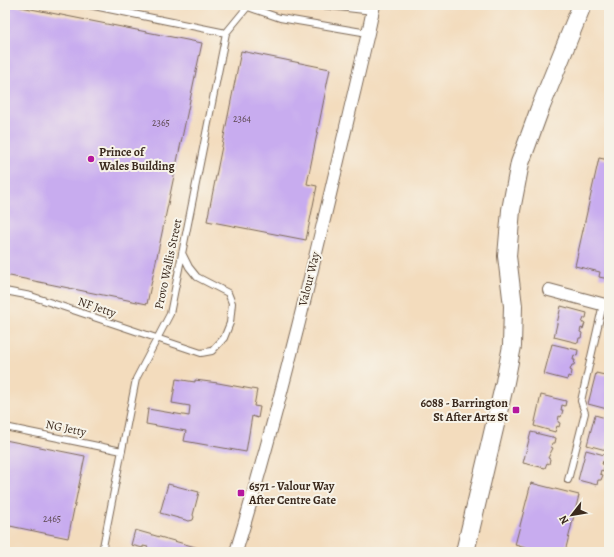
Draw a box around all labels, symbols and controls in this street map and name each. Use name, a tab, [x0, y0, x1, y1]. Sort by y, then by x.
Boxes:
house number: 2364	[233, 112, 251, 125]
house number: 2365	[152, 116, 170, 129]
place label: Prince of Wales Building	[98, 144, 176, 174]
marker: Prince of Wales Building	[86, 154, 96, 164]
street label: Provo Wallis Street	[151, 217, 185, 311]
street label: Valour Way	[294, 250, 324, 309]
street label: NF Jetty	[76, 293, 119, 321]
place label: 6088 - Barrington St After Artz St	[420, 395, 508, 425]
marker: 6088 - Barrington St After Artz St	[511, 405, 521, 415]
street label: NG Jetty	[44, 416, 88, 440]
place label: 6571 - Valour Way After Centre Gate	[248, 478, 337, 508]
marker: 6571 - Valour Way After Centre Gate	[236, 488, 246, 498]
north arrow	[552, 495, 592, 535]
house number: 2465	[43, 512, 61, 525]
text: N	[555, 513, 572, 527]

